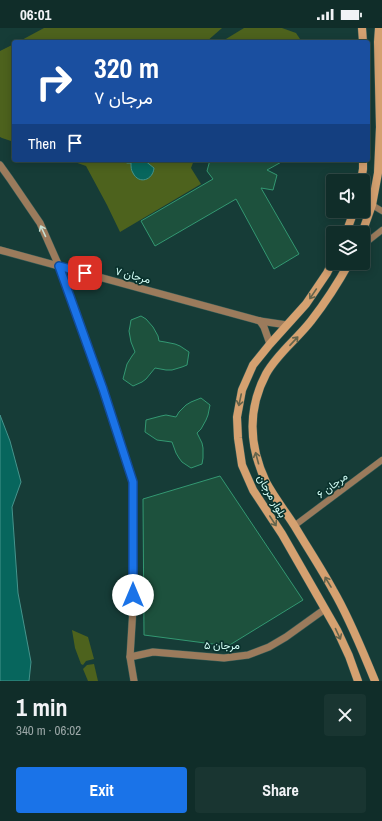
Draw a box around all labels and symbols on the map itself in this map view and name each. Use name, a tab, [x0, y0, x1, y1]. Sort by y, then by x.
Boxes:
one-way arrow	[39, 225, 46, 237]
pin	[68, 256, 102, 290]
street label: مرجان ۷	[114, 264, 152, 286]
one-way arrow	[308, 289, 317, 300]
one-way arrow	[289, 336, 298, 346]
one-way arrow	[236, 393, 244, 406]
one-way arrow	[253, 451, 261, 464]
street label: مرجان ۶	[314, 469, 350, 501]
street label: بلوار مرجان	[254, 472, 290, 520]
one-way arrow	[269, 515, 277, 526]
position arrow	[112, 574, 154, 616]
one-way arrow	[324, 576, 332, 588]
one-way arrow	[335, 627, 342, 639]
street label: مرجان ۵	[204, 638, 240, 652]

